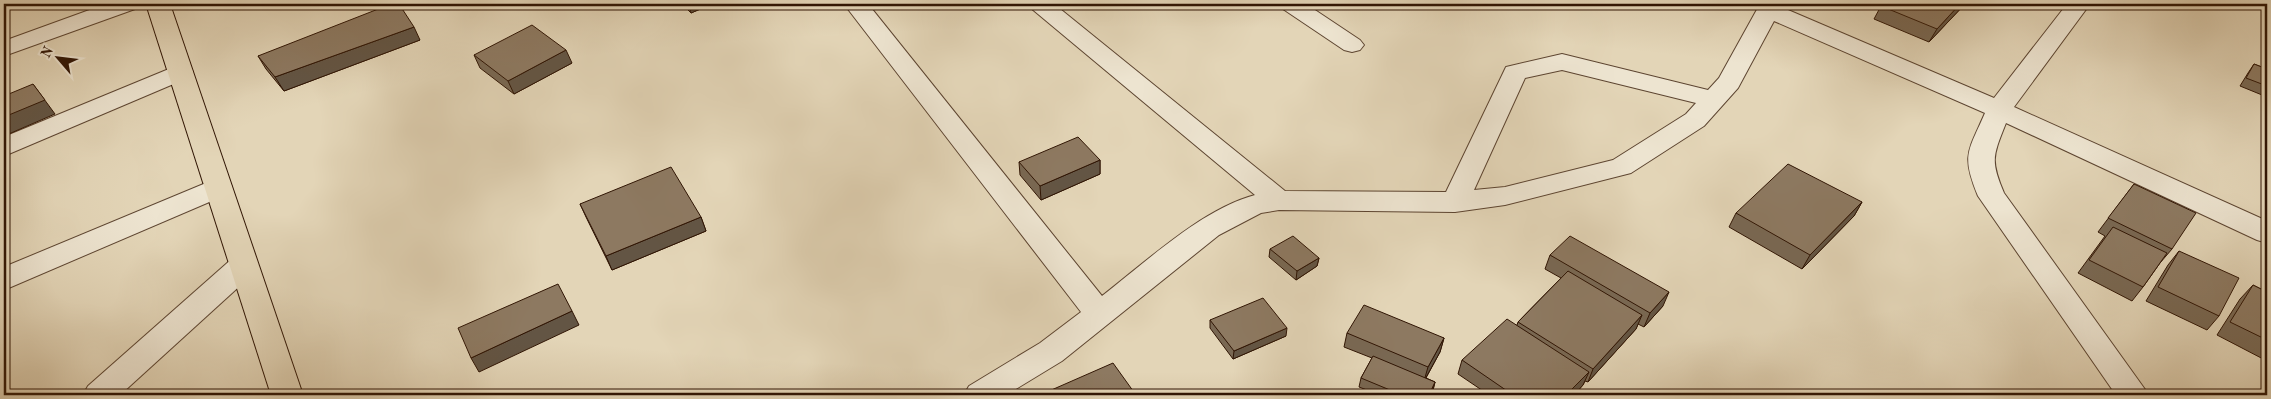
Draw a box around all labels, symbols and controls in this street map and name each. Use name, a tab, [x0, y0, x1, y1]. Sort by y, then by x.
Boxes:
north arrow	[32, 32, 82, 82]
text: N	[39, 44, 56, 60]

